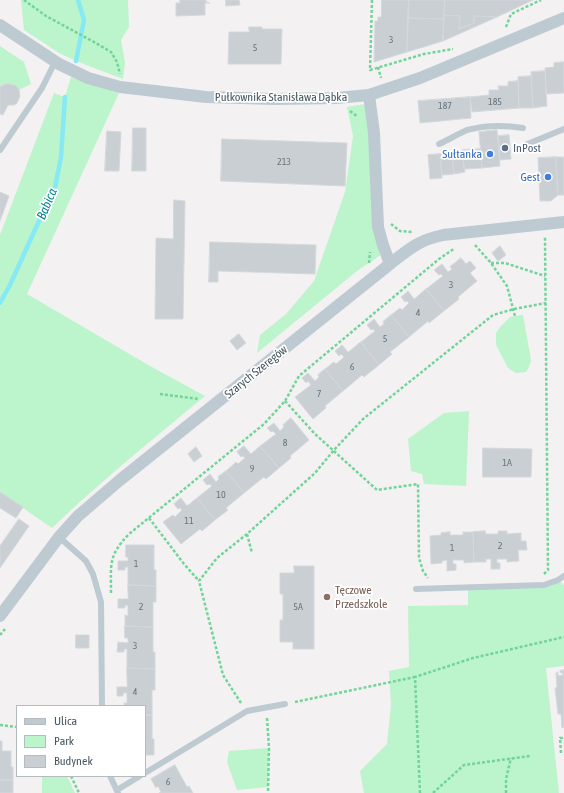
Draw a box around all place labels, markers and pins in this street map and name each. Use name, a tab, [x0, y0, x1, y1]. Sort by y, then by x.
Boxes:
place label: InPost	[513, 141, 541, 155]
marker: InPost	[500, 143, 510, 153]
place label: Sułtanka	[442, 147, 482, 161]
marker: Sułtanka	[485, 149, 495, 159]
place label: Gest	[521, 170, 540, 184]
marker: Gest	[543, 172, 553, 182]
place label: Tęczowe Przedszkole	[335, 583, 387, 611]
marker: Tęczowe Przedszkole	[322, 592, 332, 602]

